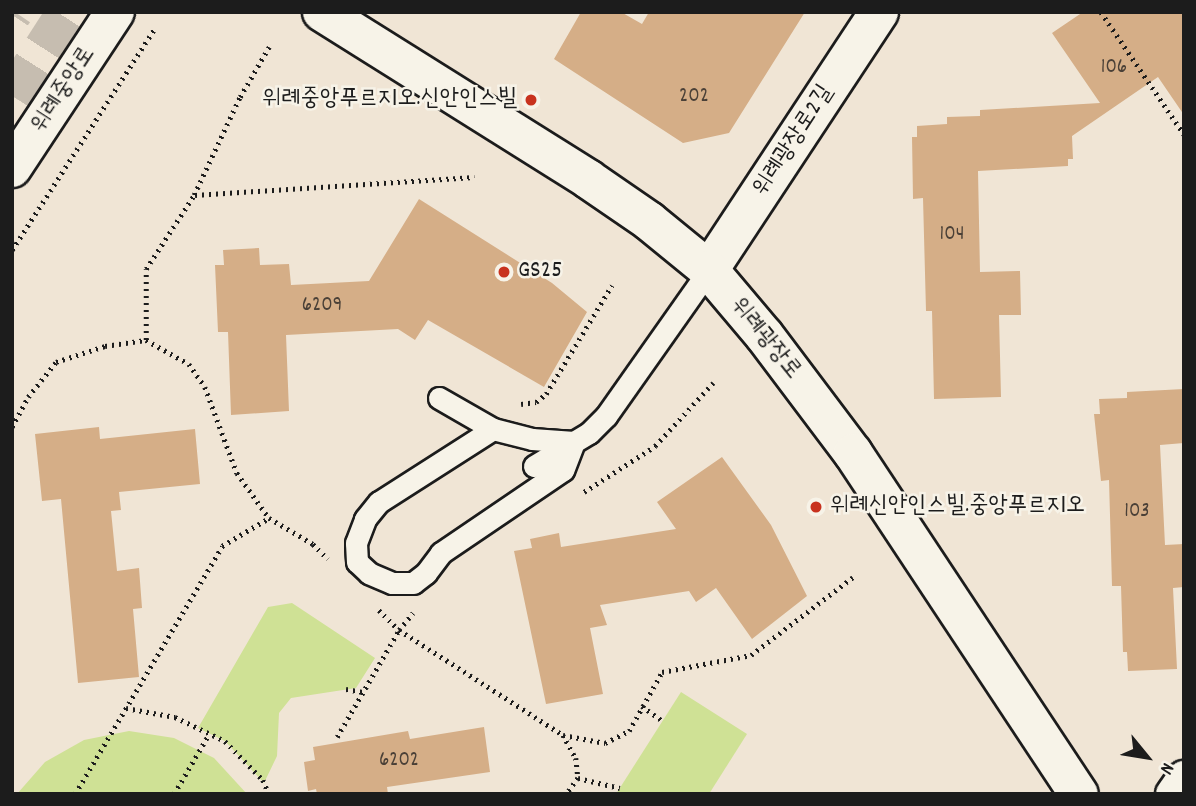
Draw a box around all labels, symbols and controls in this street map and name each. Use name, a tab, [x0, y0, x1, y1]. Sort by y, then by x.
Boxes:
street label: 위례중앙로	[26, 42, 102, 138]
house number: 106	[1101, 55, 1127, 81]
street label: 위례광장로2길	[748, 80, 840, 202]
house number: 202	[679, 84, 709, 110]
place label: 위례중앙푸르지오.신안인스빌	[262, 86, 517, 114]
marker: 위례중앙푸르지오.신안인스빌	[523, 92, 539, 108]
house number: 104	[940, 222, 964, 248]
place label: GS25	[518, 258, 562, 286]
marker: GS25	[496, 264, 512, 280]
street label: 위례광장로	[723, 292, 807, 386]
house number: 6209	[302, 293, 342, 319]
place label: 위례신안인스빌.중앙푸르지오	[830, 493, 1085, 521]
marker: 위례신안인스빌.중앙푸르지오	[808, 499, 824, 515]
house number: 103	[1124, 499, 1150, 525]
north arrow	[1112, 722, 1182, 792]
house number: 6202	[379, 748, 419, 774]
text: N	[1152, 757, 1180, 779]

